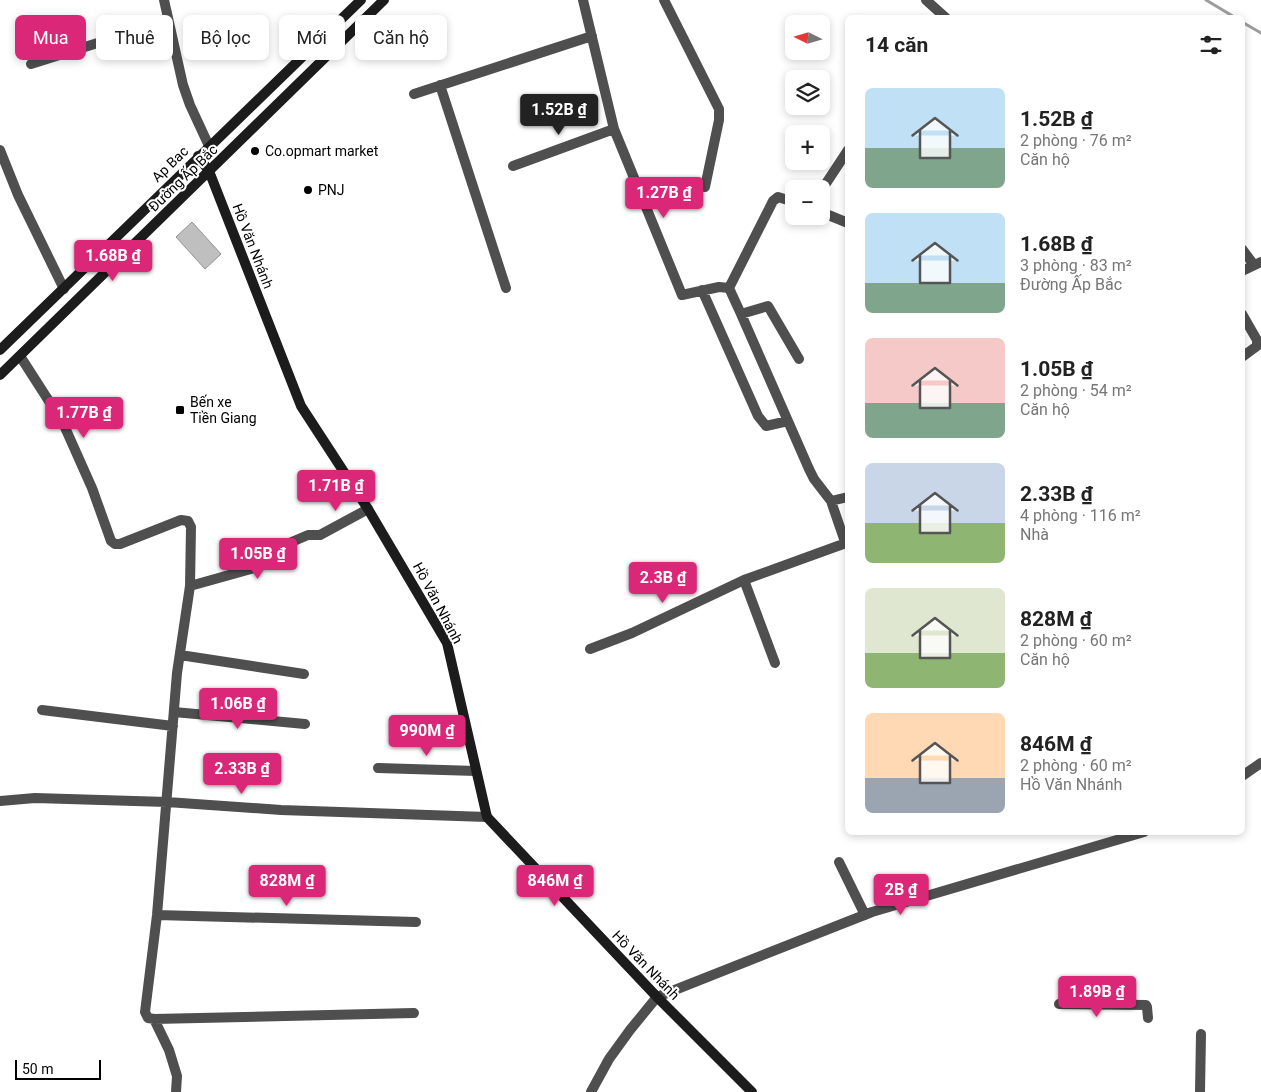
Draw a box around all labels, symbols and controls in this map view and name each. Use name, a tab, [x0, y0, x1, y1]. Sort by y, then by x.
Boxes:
chip: Mua	[15, 15, 86, 60]
chip: Thuê	[96, 15, 173, 60]
chip: Bộ lọc	[183, 15, 269, 60]
chip: Mới	[279, 15, 345, 60]
chip: Căn hộ	[355, 15, 447, 60]
north arrow	[785, 15, 830, 60]
map controls	[785, 15, 830, 225]
icon: filters	[1197, 31, 1225, 59]
text: 14 căn	[865, 33, 928, 57]
button: layers	[785, 70, 830, 115]
pin: 1.52B ₫	[513, 94, 605, 136]
text: 1.52B ₫	[531, 100, 587, 119]
text: 1.52B ₫	[1020, 107, 1093, 131]
icon: home	[905, 108, 965, 168]
button: +	[785, 125, 830, 170]
text: 2 phòng · 76 m²	[1020, 131, 1132, 150]
street label: Đường Ấp Bắc	[144, 140, 221, 215]
street label: Ap Bac	[149, 143, 191, 185]
place label: Co.opmart market	[265, 143, 379, 159]
marker: Co.opmart market	[249, 145, 261, 157]
text: Căn hộ	[1020, 150, 1070, 169]
pin: 1.27B ₫	[618, 176, 710, 219]
button: −	[785, 180, 830, 225]
place label: PNJ	[318, 182, 345, 198]
text: 1.27B ₫	[636, 183, 692, 202]
marker: PNJ	[302, 184, 314, 196]
street label: Hồ Văn Nhánh	[229, 201, 277, 291]
text: 1.68B ₫	[1020, 232, 1093, 256]
icon: home	[905, 233, 965, 293]
pin: 1.68B ₫	[67, 240, 159, 282]
text: 1.68B ₫	[85, 246, 141, 265]
text: 3 phòng · 83 m²	[1020, 256, 1132, 275]
text: Đường Ấp Bắc	[1020, 275, 1122, 294]
text: 1.05B ₫	[1020, 357, 1093, 381]
icon: home	[905, 358, 965, 418]
text: 2 phòng · 54 m²	[1020, 381, 1132, 400]
place label: Bến xe Tiền Giang	[190, 394, 257, 426]
pin: 1.77B ₫	[38, 396, 130, 439]
text: Căn hộ	[1020, 400, 1070, 419]
text: 1.77B ₫	[56, 403, 112, 422]
marker: Bến xe Tiền Giang	[174, 404, 186, 416]
pin: 1.71B ₫	[290, 470, 382, 512]
text: 1.71B ₫	[308, 476, 364, 495]
text: 2.33B ₫	[1020, 482, 1093, 506]
icon: home	[905, 483, 965, 543]
text: 4 phòng · 116 m²	[1020, 506, 1141, 525]
text: Nhà	[1020, 525, 1049, 544]
pin: 1.05B ₫	[212, 538, 304, 580]
text: 1.05B ₫	[230, 544, 286, 563]
street label: Hồ Văn Nhánh	[410, 560, 466, 646]
pin: 2.3B ₫	[622, 562, 704, 604]
text: 2.3B ₫	[640, 568, 686, 587]
text: 828M ₫	[1020, 607, 1092, 631]
icon: home	[905, 608, 965, 668]
text: 2 phòng · 60 m²	[1020, 631, 1132, 650]
text: Căn hộ	[1020, 650, 1070, 669]
pin: 1.06B ₫	[192, 688, 284, 730]
text: 1.06B ₫	[210, 694, 266, 713]
pin: 990M ₫	[386, 714, 468, 757]
text: 990M ₫	[400, 721, 454, 740]
text: 846M ₫	[1020, 732, 1092, 756]
icon: home	[905, 733, 965, 793]
pin: 2.33B ₫	[196, 752, 288, 795]
text: 2 phòng · 60 m²	[1020, 756, 1132, 775]
text: 2.33B ₫	[214, 759, 270, 778]
text: Hồ Văn Nhánh	[1020, 775, 1122, 794]
pin: 828M ₫	[246, 864, 328, 907]
pin: 846M ₫	[514, 864, 596, 907]
text: 828M ₫	[260, 871, 314, 890]
text: 846M ₫	[528, 871, 582, 890]
pin: 2B ₫	[871, 874, 931, 916]
text: 2B ₫	[885, 880, 917, 899]
street label: Hồ Văn Nhánh	[609, 927, 683, 1003]
pin: 1.89B ₫	[1051, 976, 1143, 1018]
text: 1.89B ₫	[1069, 982, 1125, 1001]
scale bar	[15, 1057, 101, 1080]
text: 50 m	[22, 1061, 54, 1077]

